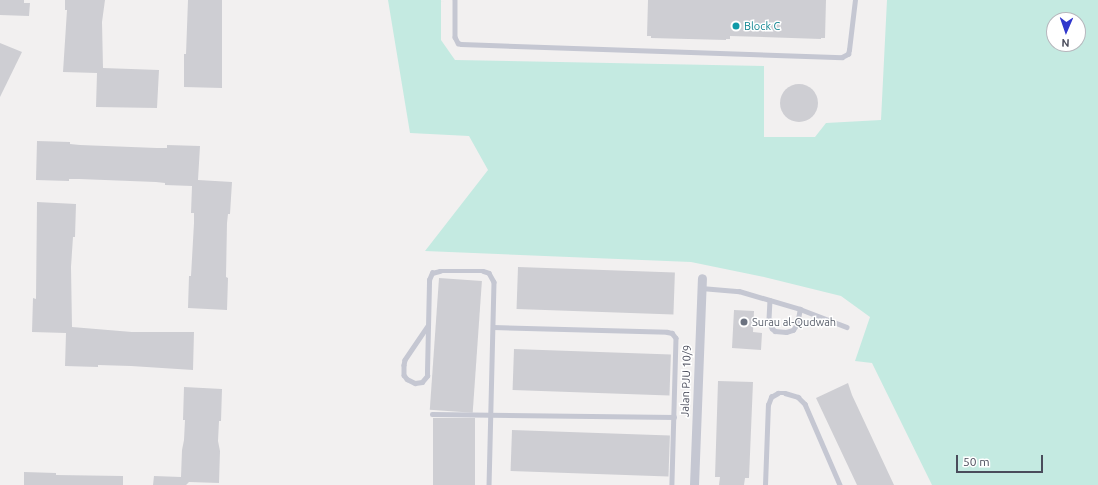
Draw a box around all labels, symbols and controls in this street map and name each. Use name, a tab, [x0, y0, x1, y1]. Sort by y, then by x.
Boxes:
north arrow	[1046, 12, 1086, 52]
place label: Block C	[744, 19, 780, 33]
marker: Block C	[731, 21, 741, 31]
text: N	[1061, 37, 1070, 49]
place label: Surau al-Qudwah	[752, 315, 836, 329]
marker: Surau al-Qudwah	[739, 317, 749, 327]
street label: Jalan PJU 10/9	[678, 345, 694, 417]
scale bar	[958, 447, 1045, 473]
text: 50 m	[963, 455, 990, 468]

